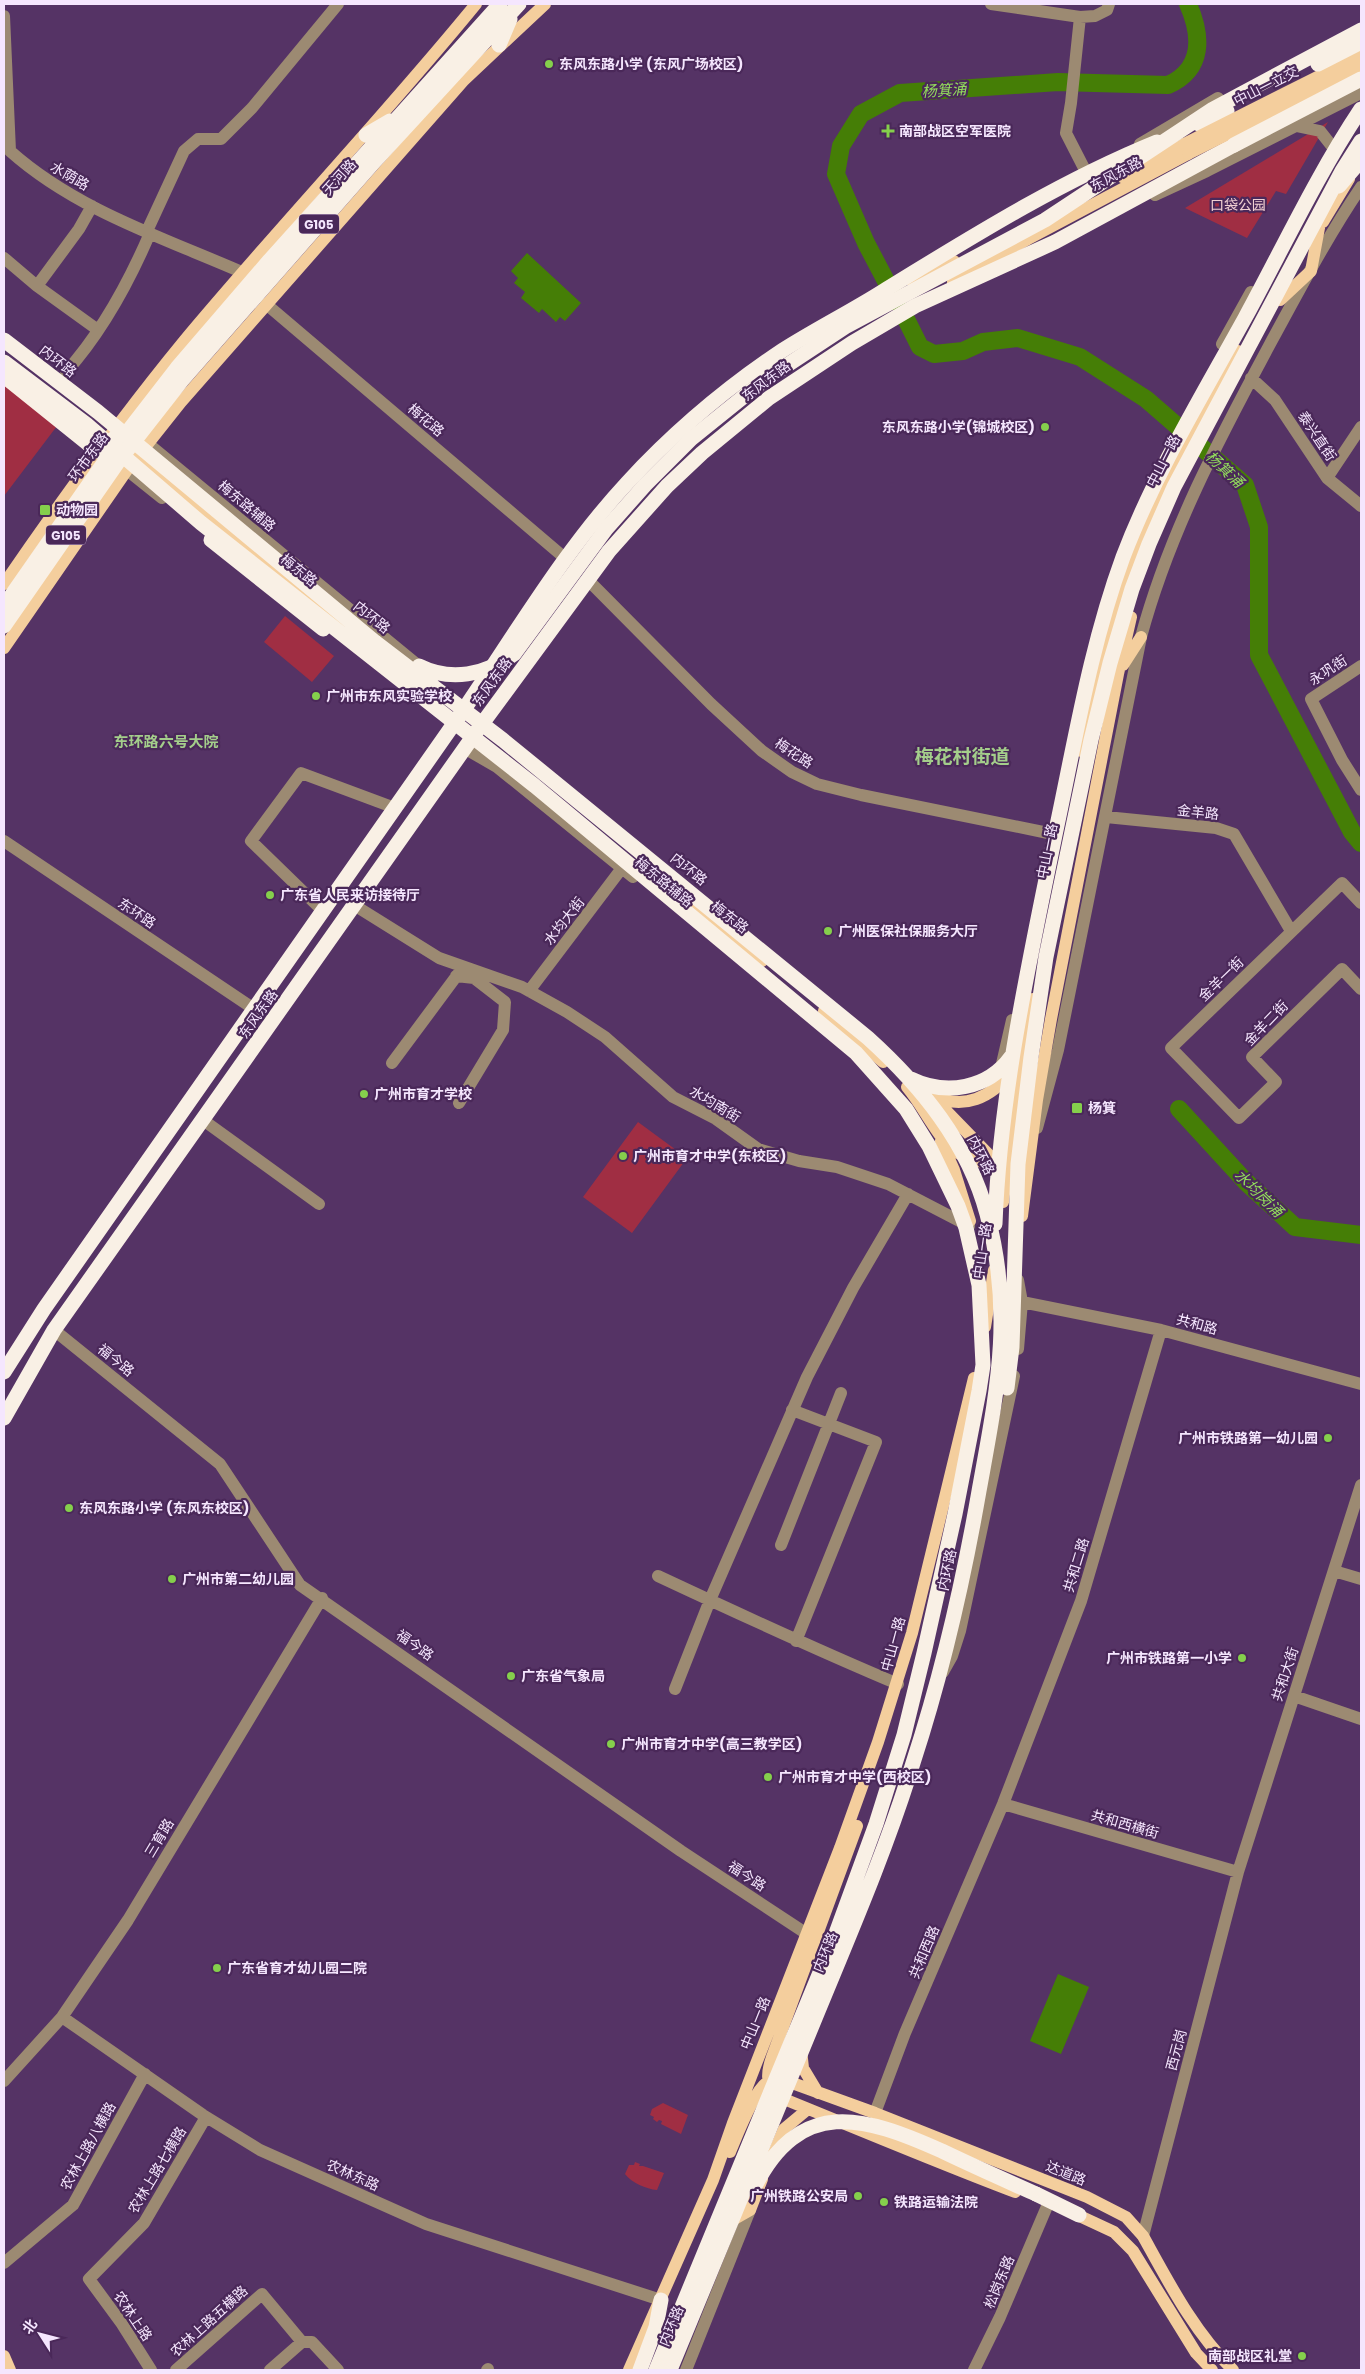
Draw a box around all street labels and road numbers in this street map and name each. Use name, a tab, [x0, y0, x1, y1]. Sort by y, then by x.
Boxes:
street label: 中山一立交	[1230, 61, 1302, 111]
street label: 东风东路	[1087, 152, 1145, 196]
street label: 天河路	[318, 155, 360, 199]
street label: 水荫路	[47, 157, 93, 195]
road number: G105	[299, 214, 339, 233]
street label: 内环路	[35, 340, 81, 382]
street label: 东风东路	[738, 356, 794, 406]
street label: 梅花路	[403, 399, 449, 441]
street label: 泰兴直街	[1293, 407, 1341, 465]
street label: 环市东路	[63, 428, 113, 486]
street label: 中山一路	[1141, 432, 1185, 490]
street label: 梅东路辅路	[214, 476, 280, 536]
road number: G105	[46, 526, 86, 544]
street label: 梅东路	[276, 549, 322, 591]
street label: 内环路	[349, 596, 395, 638]
street label: 永巩街	[1305, 650, 1351, 690]
street label: 东风东路	[467, 653, 517, 711]
street label: 梅花路	[771, 733, 817, 773]
street label: 金羊路	[1176, 800, 1220, 824]
street label: 中山一路	[1032, 822, 1062, 880]
street label: 内环路	[666, 848, 712, 890]
street label: 梅东路辅路	[631, 852, 697, 912]
street label: 东环路	[114, 893, 160, 933]
street label: 水均大街	[539, 893, 589, 949]
street label: 梅东路	[707, 896, 753, 938]
street label: 金羊一街	[1194, 952, 1248, 1006]
street label: 东风东路	[234, 985, 282, 1043]
street label: 金羊二街	[1239, 996, 1293, 1050]
street label: 水均南街	[686, 1081, 744, 1127]
street label: 内环路	[963, 1132, 999, 1178]
street label: 中山一路	[968, 1222, 996, 1280]
street label: 共和路	[1174, 1309, 1220, 1339]
street label: 福今路	[93, 1339, 139, 1381]
street label: 共和二路	[1058, 1535, 1094, 1595]
street label: 内环路	[933, 1547, 961, 1593]
street label: 中山一路	[876, 1614, 910, 1674]
street label: 福今路	[392, 1625, 438, 1665]
street label: 共和大街	[1267, 1644, 1303, 1704]
street label: 共和西横街	[1089, 1805, 1161, 1843]
street label: 三育路	[140, 1815, 178, 1861]
street label: 福今路	[724, 1856, 770, 1896]
street label: 共和西路	[904, 1922, 944, 1982]
street label: 内环路	[808, 1929, 842, 1975]
street label: 中山一路	[735, 1993, 775, 2053]
street label: 西元岗	[1161, 2027, 1191, 2073]
street label: 农林上路八横路	[55, 2098, 121, 2194]
street label: 农林上路七横路	[123, 2123, 191, 2217]
street label: 农林东路	[323, 2154, 383, 2196]
street label: 达道路	[1043, 2156, 1089, 2190]
street label: 松岗东路	[979, 2252, 1019, 2312]
street label: 农林上路五横路	[166, 2281, 252, 2361]
street label: 农林上路	[109, 2287, 157, 2345]
street label: 内环路	[654, 2303, 688, 2349]

